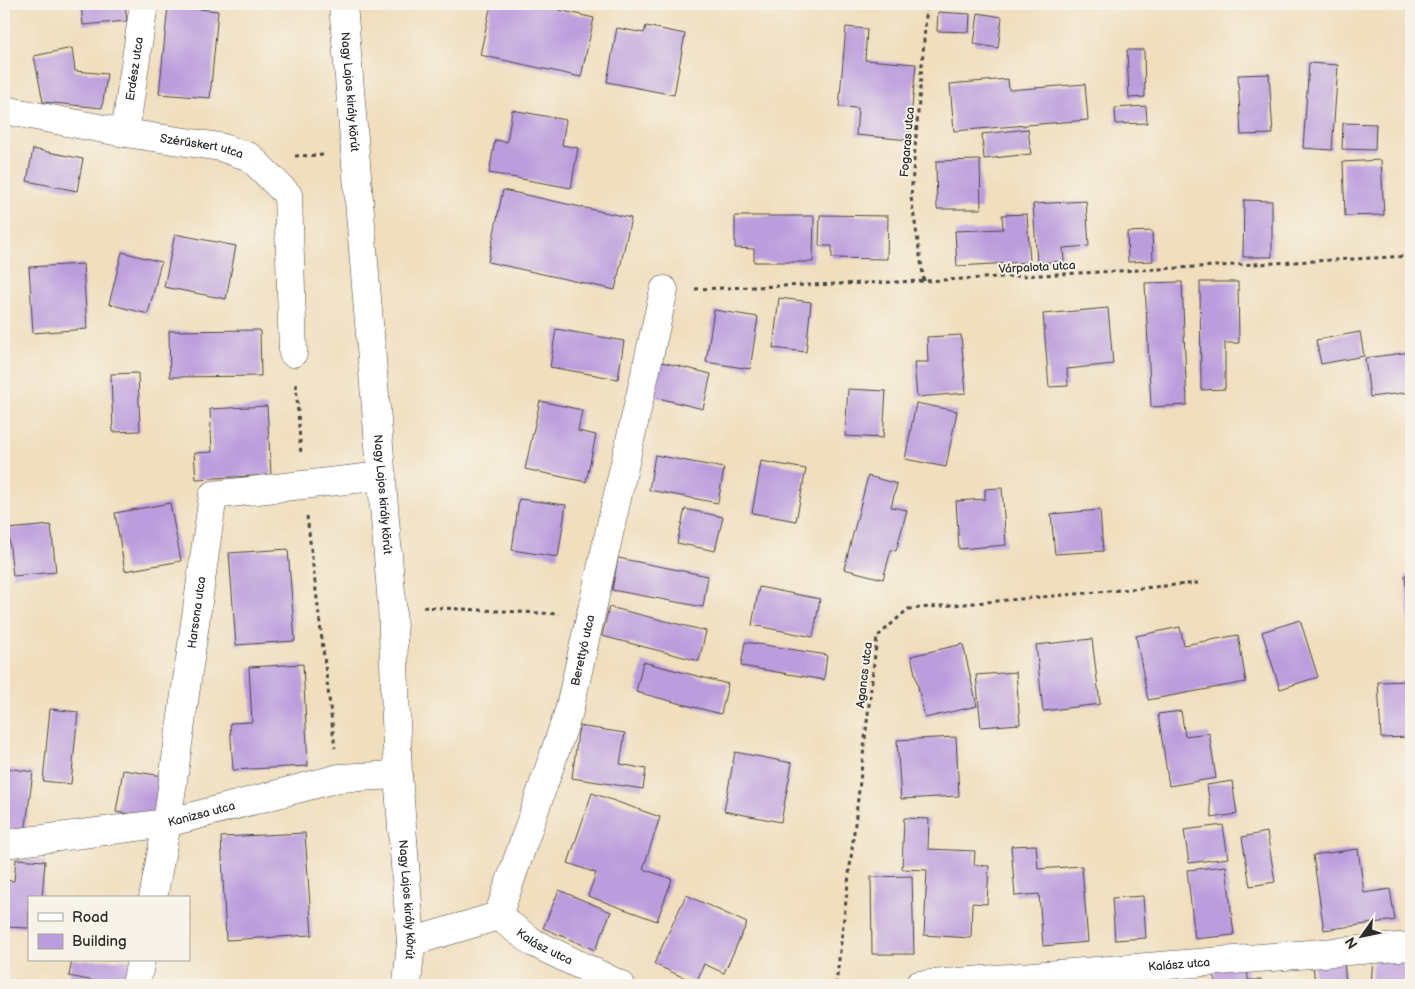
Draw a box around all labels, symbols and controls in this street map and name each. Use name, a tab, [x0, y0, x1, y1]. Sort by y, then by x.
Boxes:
street label: Nagy Lajos király körút	[337, 31, 362, 153]
street label: Erdész utca	[123, 36, 147, 102]
street label: Fogaras utca	[897, 106, 918, 178]
street label: Szérűskert utca	[159, 131, 245, 162]
street label: Várpalota utca	[998, 258, 1076, 277]
street label: Nagy Lajos király körút	[370, 434, 395, 555]
street label: Harsona utca	[185, 575, 210, 649]
street label: Berettyó utca	[568, 613, 599, 687]
street label: Agancs utca	[853, 641, 876, 709]
street label: Kanizsa utca	[166, 798, 237, 830]
street label: Nagy Lajos király körút	[395, 839, 418, 960]
legend	[28, 896, 190, 962]
text: Road	[72, 908, 108, 927]
north arrow	[1338, 912, 1388, 962]
street label: Kalász utca	[513, 925, 575, 969]
text: Building	[72, 932, 127, 951]
text: N	[1342, 934, 1362, 952]
street label: Kalász utca	[1148, 955, 1211, 975]

